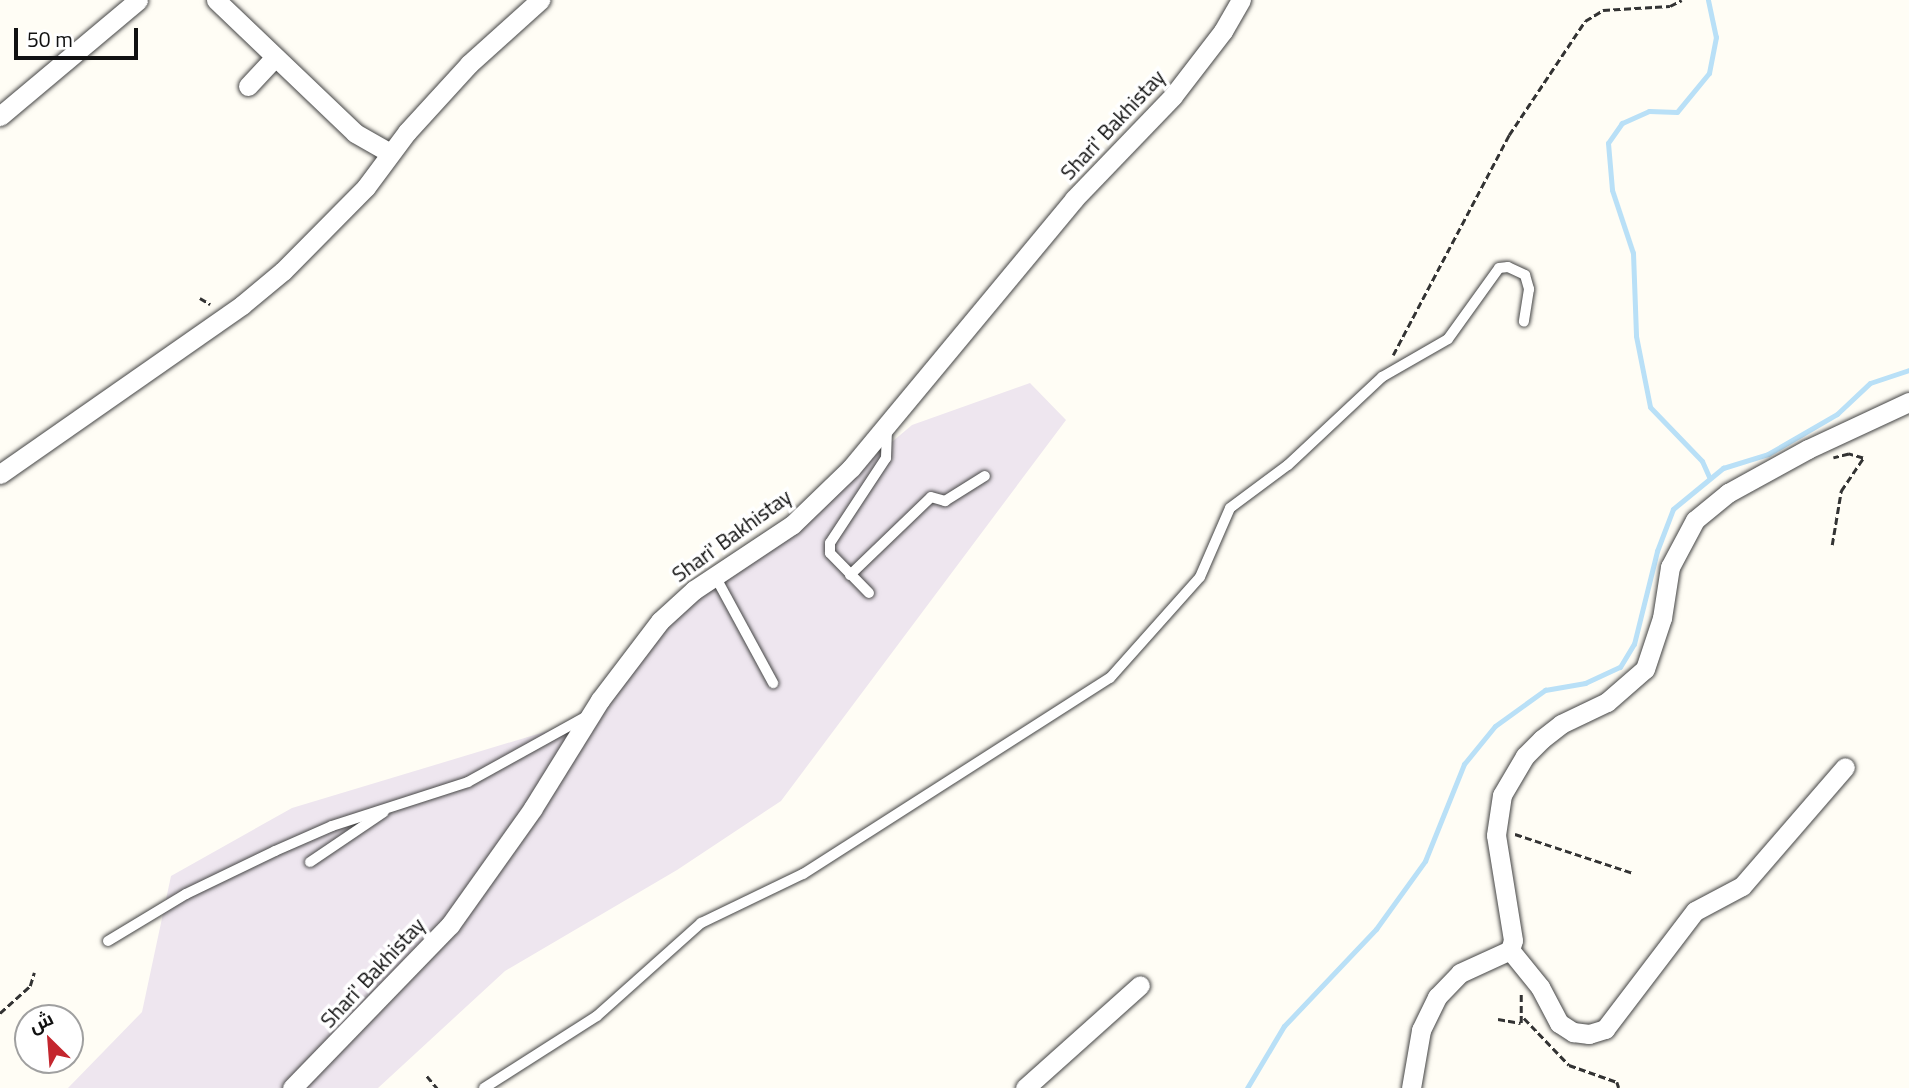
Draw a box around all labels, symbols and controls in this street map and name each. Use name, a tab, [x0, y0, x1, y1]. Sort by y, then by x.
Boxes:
scale bar	[18, 14, 142, 58]
text: 50 m	[27, 20, 73, 59]
street label: Shari' Bakhistay	[1056, 65, 1170, 185]
street label: Shari' Bakhistay	[667, 484, 797, 588]
street label: Shari' Bakhistay	[316, 913, 430, 1033]
text: ش	[22, 1000, 60, 1043]
north arrow	[14, 1004, 84, 1074]

